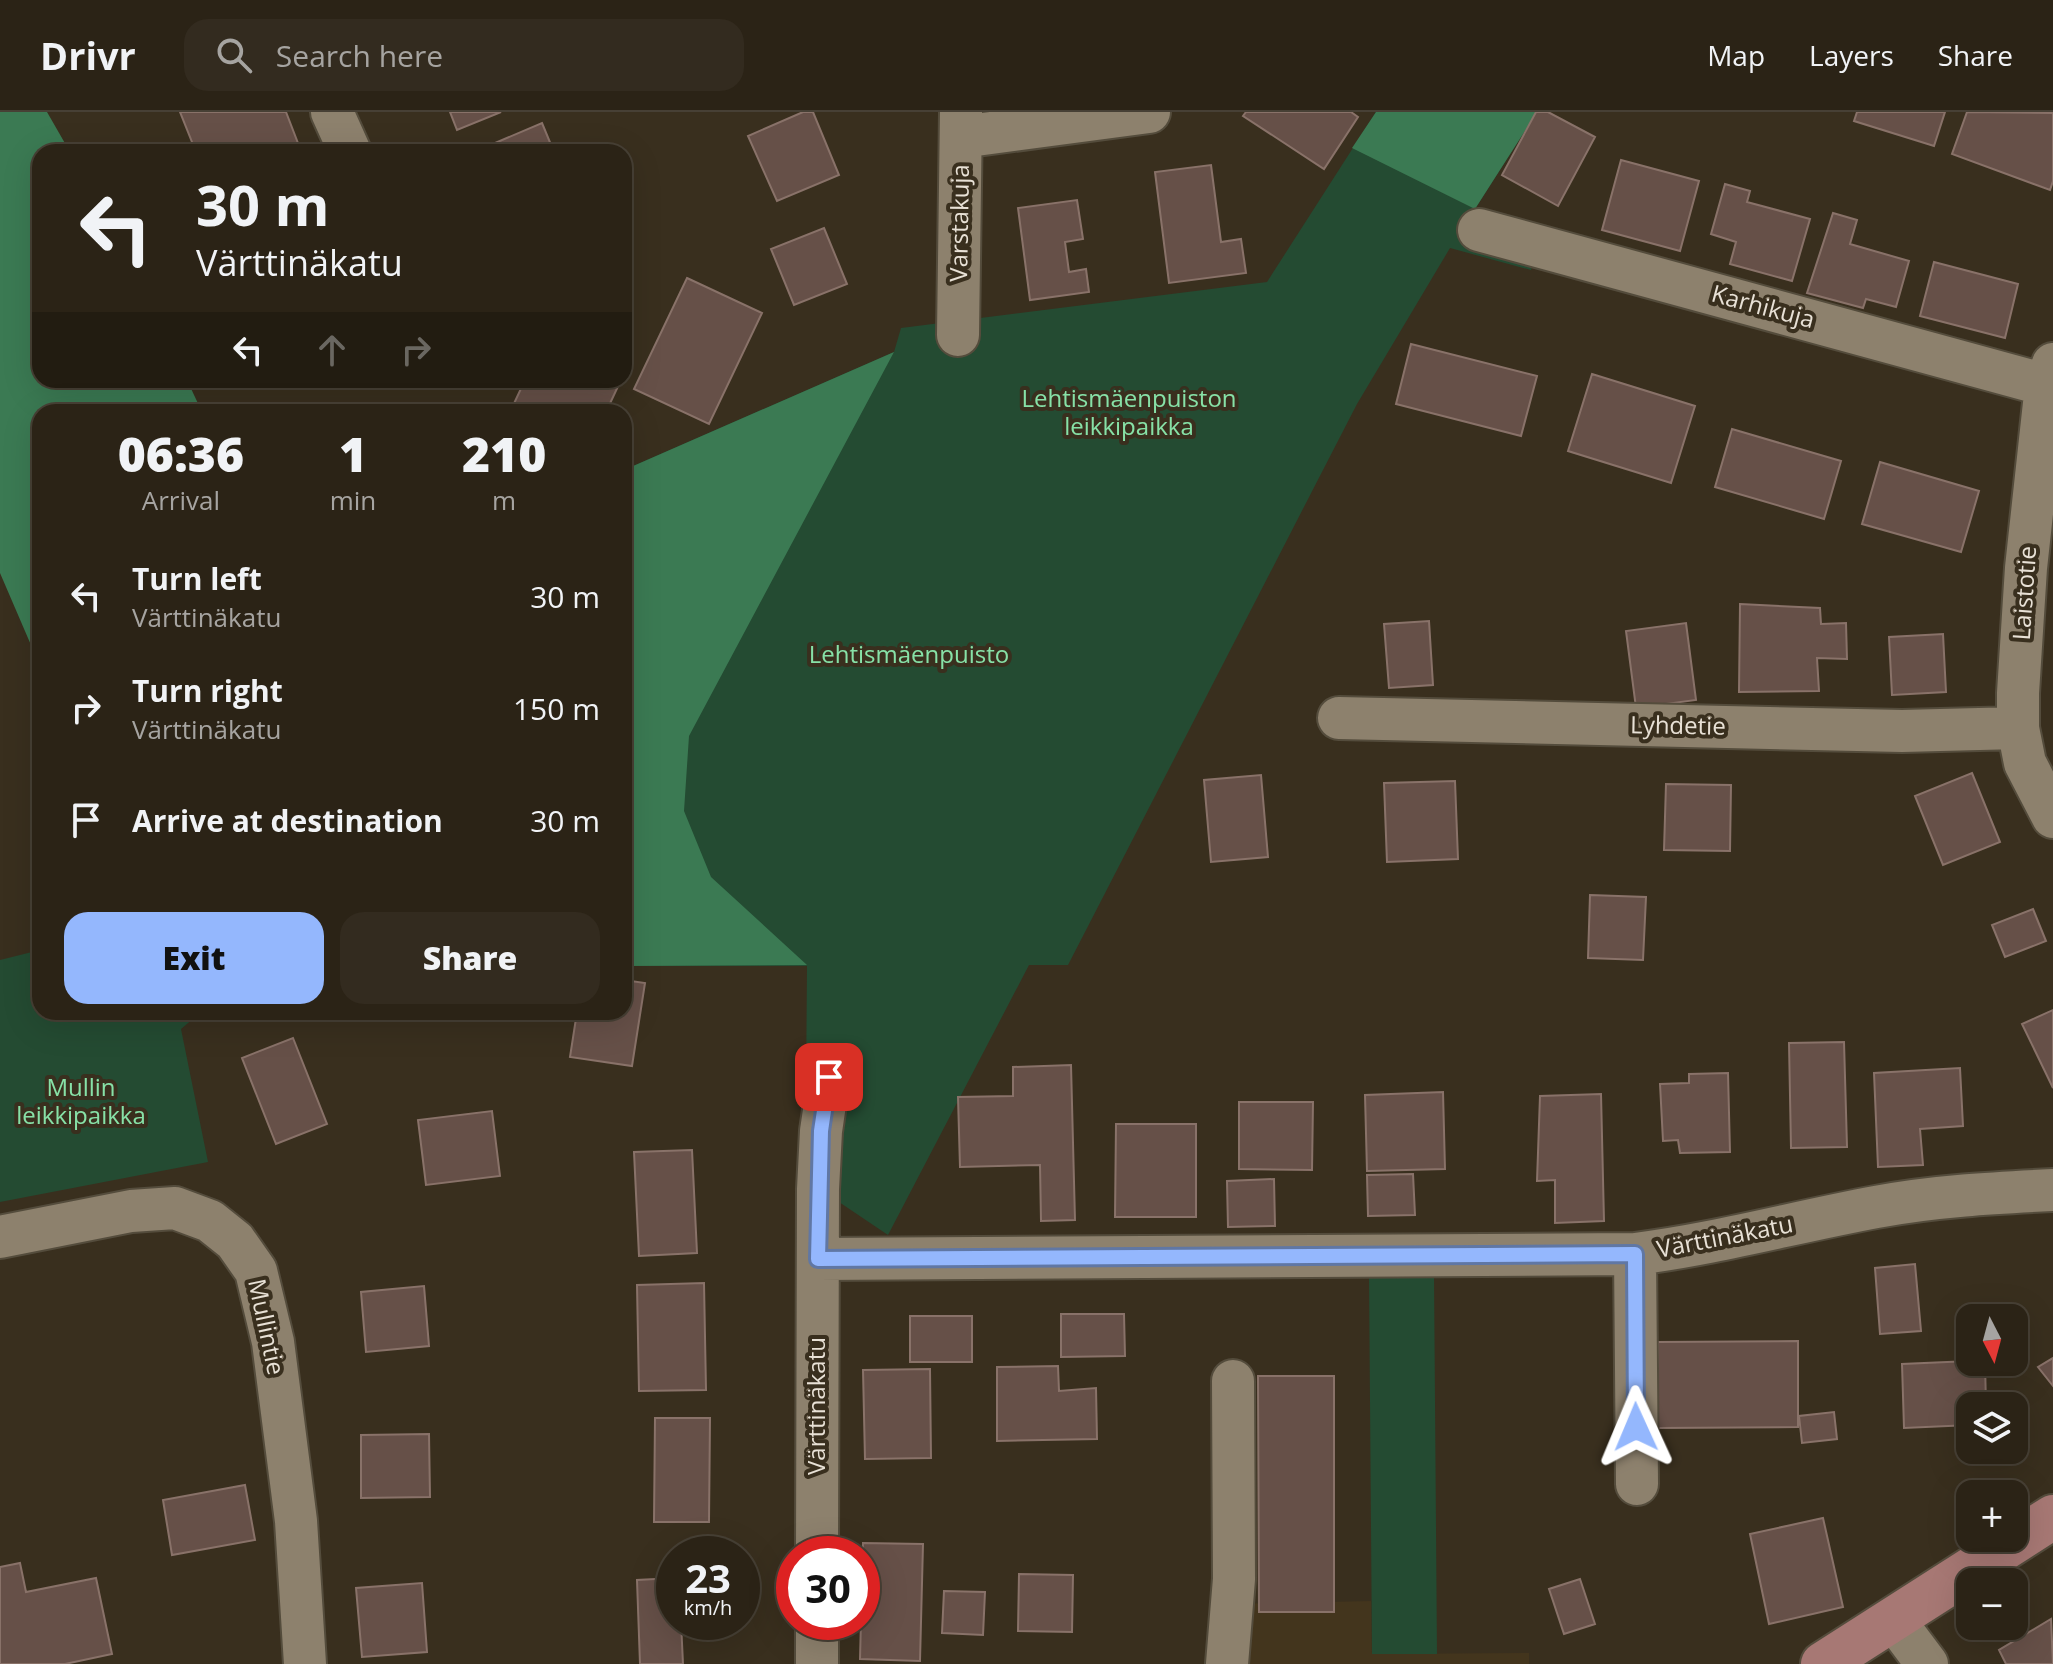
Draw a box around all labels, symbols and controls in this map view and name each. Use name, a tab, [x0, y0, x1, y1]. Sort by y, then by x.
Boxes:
search box	[184, 19, 744, 91]
text: Drivr	[40, 29, 136, 81]
icon: search	[212, 33, 256, 77]
text: Search here	[276, 35, 443, 76]
text: Map	[1707, 36, 1765, 74]
text: Layers	[1809, 36, 1894, 74]
text: Share	[1938, 36, 2013, 74]
street label: Varstakuja	[941, 164, 976, 282]
text: 30 m	[196, 166, 330, 242]
icon: left	[64, 176, 168, 280]
text: Värttinäkatu	[196, 238, 403, 287]
street label: Karhikuja	[1708, 276, 1819, 335]
icon: left	[226, 328, 270, 372]
icon: ahead	[310, 328, 354, 372]
icon: right	[394, 328, 438, 372]
park label: Lehtismäenpuiston leikkipaikka	[1021, 381, 1237, 442]
text: 06:36	[118, 421, 244, 486]
text: 1	[339, 421, 367, 486]
text: 210	[462, 421, 546, 486]
text: Arrival	[142, 482, 220, 518]
text: min	[330, 482, 376, 518]
text: m	[492, 482, 516, 518]
street label: Laistotie	[2004, 545, 2043, 641]
text: Turn left	[132, 558, 262, 599]
icon: left	[64, 574, 108, 618]
text: 30 m	[530, 576, 600, 617]
text: Värttinäkatu	[132, 599, 281, 635]
park label: Lehtismäenpuisto	[809, 637, 1009, 670]
text: Turn right	[132, 670, 283, 711]
icon: right	[64, 686, 108, 730]
text: 150 m	[513, 688, 600, 729]
street label: Lyhdetie	[1630, 707, 1726, 742]
text: Värttinäkatu	[132, 711, 281, 747]
icon: arrive	[64, 798, 108, 842]
text: Arrive at destination	[132, 800, 443, 841]
text: 30 m	[530, 800, 600, 841]
button: Exit	[64, 912, 324, 1004]
button: Share	[340, 912, 600, 1004]
pin	[795, 1043, 863, 1111]
icon: arrive	[807, 1055, 851, 1099]
park label: Mullin leikkipaikka	[16, 1070, 146, 1131]
street label: Värttinäkatu	[1654, 1206, 1796, 1265]
street label: Mullintie	[241, 1276, 294, 1378]
north arrow	[1956, 1304, 2028, 1376]
map controls	[1956, 1304, 2028, 1640]
street label: Värttinäkatu	[799, 1337, 832, 1475]
position arrow	[1594, 1385, 1678, 1469]
button: layers	[1956, 1392, 2028, 1464]
button: +	[1956, 1480, 2028, 1552]
speed limit sign: 30	[776, 1536, 880, 1640]
text: 23	[685, 1550, 731, 1605]
button: −	[1956, 1568, 2028, 1640]
text: km/h	[684, 1594, 732, 1621]

